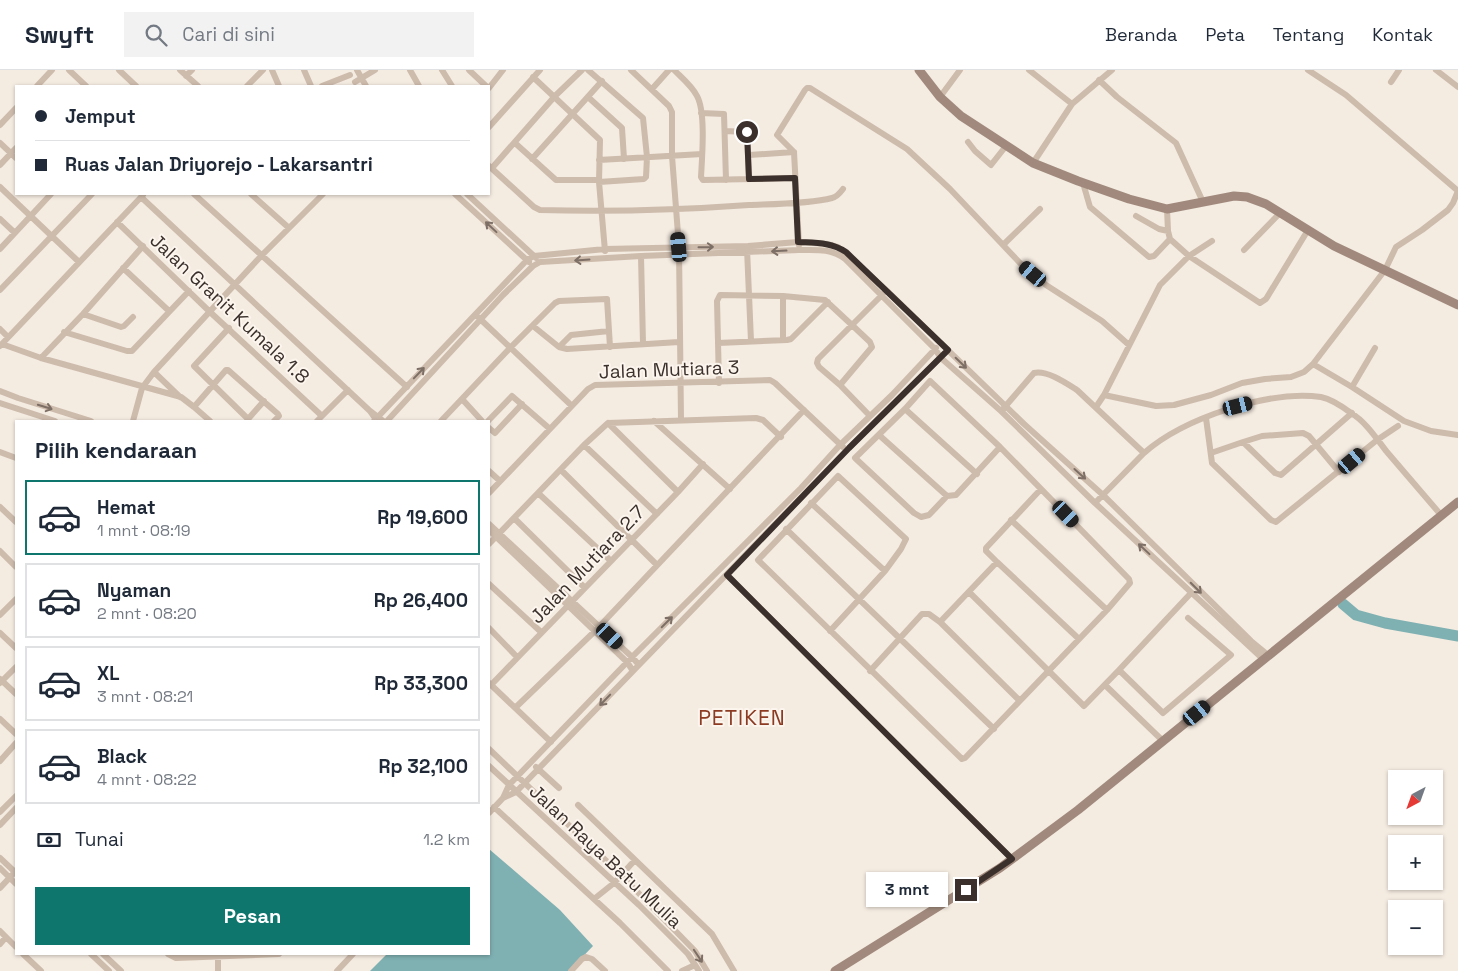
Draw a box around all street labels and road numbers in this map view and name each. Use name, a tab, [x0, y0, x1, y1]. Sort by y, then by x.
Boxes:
street label: Jalan Granit Kumala 1.8	[145, 228, 315, 389]
street label: Jalan Mutiara 3	[598, 355, 740, 384]
street label: Jalan Mutiara 2.7	[524, 500, 650, 629]
street label: Jalan Raya Batu Mulia	[524, 779, 688, 934]

